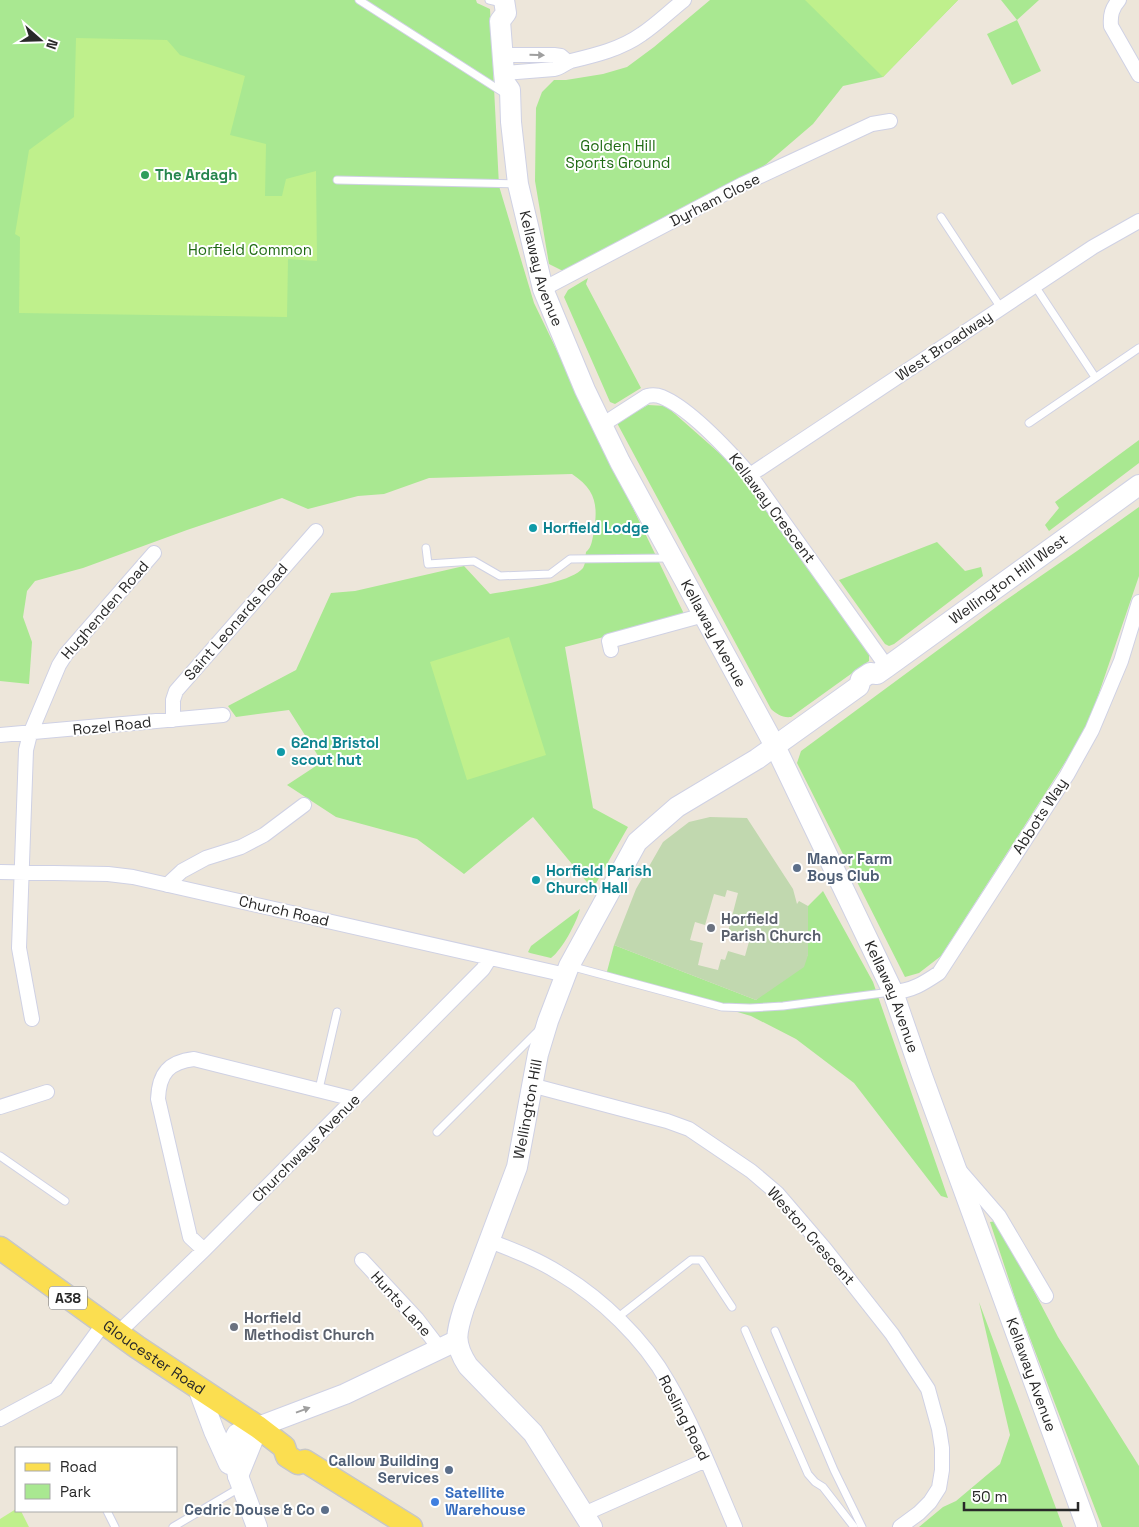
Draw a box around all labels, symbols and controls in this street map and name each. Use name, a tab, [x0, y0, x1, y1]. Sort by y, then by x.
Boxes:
north arrow	[15, 15, 65, 65]
text: N	[42, 37, 62, 52]
one-way arrow	[529, 51, 545, 59]
park label: Golden Hill Sports Ground	[565, 136, 671, 172]
place label: The Ardagh	[155, 165, 237, 184]
marker: The Ardagh	[139, 169, 151, 181]
street label: Dyrham Close	[666, 169, 763, 230]
street label: Kellaway Avenue	[516, 209, 567, 329]
park label: Horfield Common	[188, 240, 312, 259]
street label: West Broadway	[892, 306, 996, 385]
street label: Kellaway Crescent	[725, 449, 820, 566]
place label: Horfield Lodge	[543, 518, 650, 537]
marker: Horfield Lodge	[527, 522, 539, 534]
street label: Wellington Hill West	[945, 530, 1071, 628]
street label: Hughenden Road	[57, 557, 153, 663]
street label: Saint Leonards Road	[180, 559, 292, 684]
street label: Kellaway Avenue	[677, 576, 751, 690]
street label: Rozel Road	[72, 712, 152, 739]
place label: 62nd Bristol scout hut	[291, 733, 379, 769]
marker: 62nd Bristol scout hut	[275, 746, 287, 758]
street label: Abbots Way	[1008, 774, 1071, 857]
place label: Manor Farm Boys Club	[807, 849, 892, 885]
place label: Horfield Parish Church Hall	[546, 861, 652, 897]
marker: Manor Farm Boys Club	[791, 862, 803, 874]
marker: Horfield Parish Church Hall	[530, 874, 542, 886]
street label: Church Road	[237, 891, 331, 930]
place label: Horfield Parish Church	[721, 909, 821, 945]
marker: Horfield Parish Church	[705, 922, 717, 934]
street label: Kellaway Avenue	[861, 937, 923, 1055]
street label: Wellington Hill	[509, 1057, 546, 1161]
street label: Churchways Avenue	[248, 1089, 364, 1206]
street label: Weston Crescent	[764, 1183, 859, 1289]
street label: Hunts Lane	[367, 1267, 436, 1340]
road number: A38	[49, 1286, 87, 1310]
place label: Horfield Methodist Church	[244, 1308, 375, 1344]
street label: Kellaway Avenue	[1002, 1315, 1061, 1434]
street label: Gloucester Road	[99, 1316, 209, 1398]
marker: Horfield Methodist Church	[228, 1321, 240, 1333]
street label: Rosling Road	[655, 1372, 714, 1464]
one-way arrow	[296, 1406, 311, 1413]
legend	[15, 1447, 178, 1512]
place label: Callow Building Services	[328, 1451, 439, 1487]
text: Road	[60, 1457, 97, 1476]
marker: Callow Building Services	[443, 1464, 455, 1476]
scale bar	[964, 1480, 1078, 1512]
text: Park	[60, 1482, 91, 1501]
place label: Satellite Warehouse	[445, 1483, 526, 1519]
text: 50 m	[972, 1487, 1007, 1506]
marker: Satellite Warehouse	[429, 1496, 441, 1508]
place label: Cedric Douse & Co	[184, 1500, 315, 1519]
marker: Cedric Douse & Co	[319, 1504, 331, 1516]

